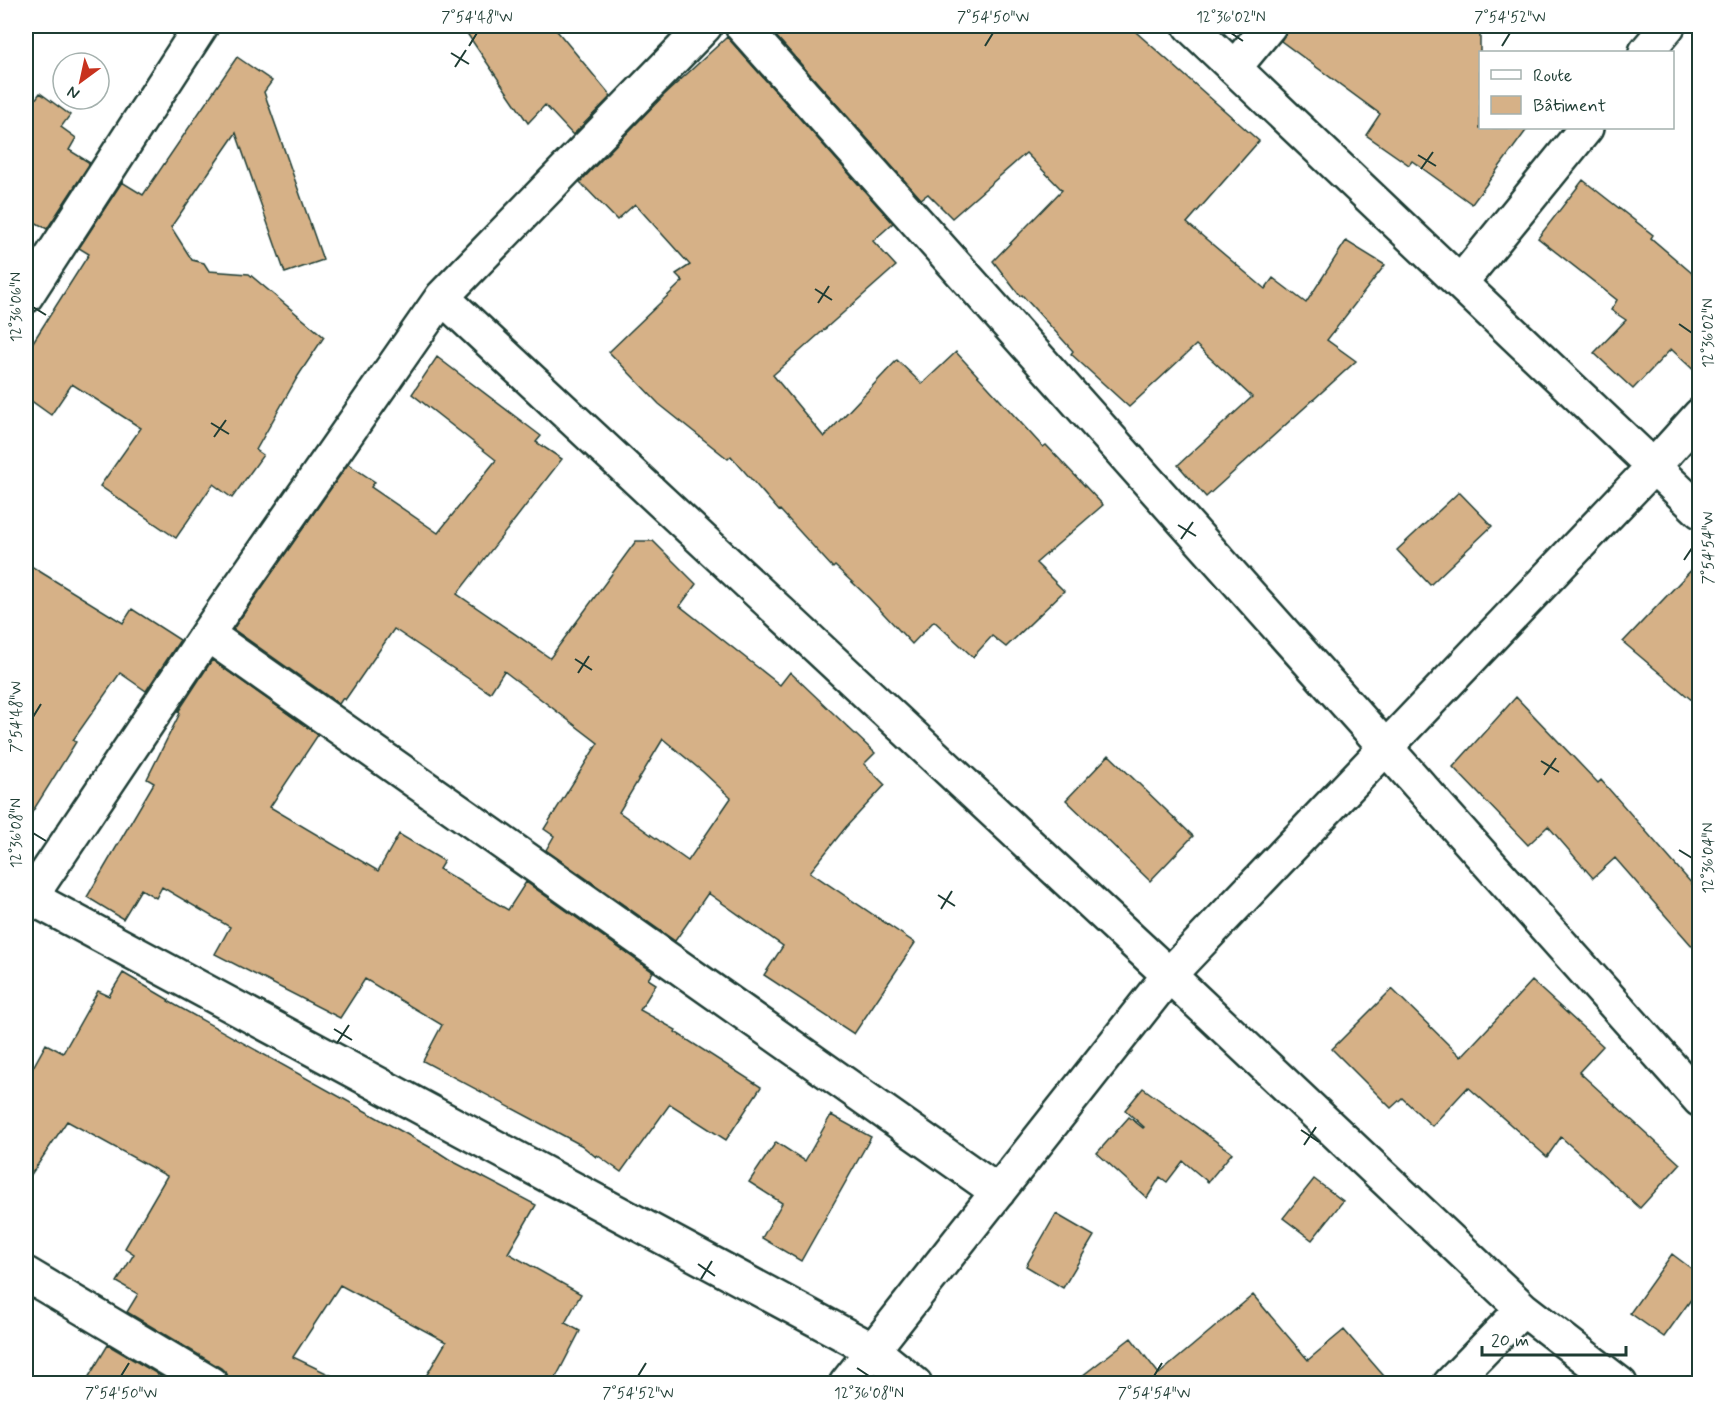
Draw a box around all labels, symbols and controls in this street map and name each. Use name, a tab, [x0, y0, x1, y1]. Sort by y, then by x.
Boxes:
text: 7°54'48"W	[441, 8, 513, 28]
text: 7°54'50"W	[957, 8, 1029, 28]
text: 12°36'02"N	[1196, 8, 1266, 28]
text: 7°54'52"W	[1474, 8, 1546, 28]
north arrow	[51, 51, 111, 111]
legend	[1479, 51, 1674, 129]
text: Route	[1533, 64, 1572, 88]
text: N	[63, 81, 84, 104]
text: Bâtiment	[1533, 94, 1606, 118]
text: 12°36'06"N	[7, 272, 27, 342]
text: 12°36'02"N	[1699, 298, 1719, 368]
text: 7°54'54"W	[1699, 512, 1719, 584]
text: 7°54'48"W	[7, 681, 27, 753]
text: 12°36'08"N	[7, 798, 27, 868]
text: 12°36'04"N	[1699, 823, 1719, 893]
scale bar	[1482, 1319, 1626, 1357]
text: 20 m	[1491, 1329, 1529, 1353]
text: 7°54'50"W	[85, 1384, 157, 1404]
text: 7°54'52"W	[602, 1384, 674, 1404]
text: 12°36'08"N	[834, 1384, 904, 1404]
text: 7°54'54"W	[1118, 1384, 1190, 1404]

